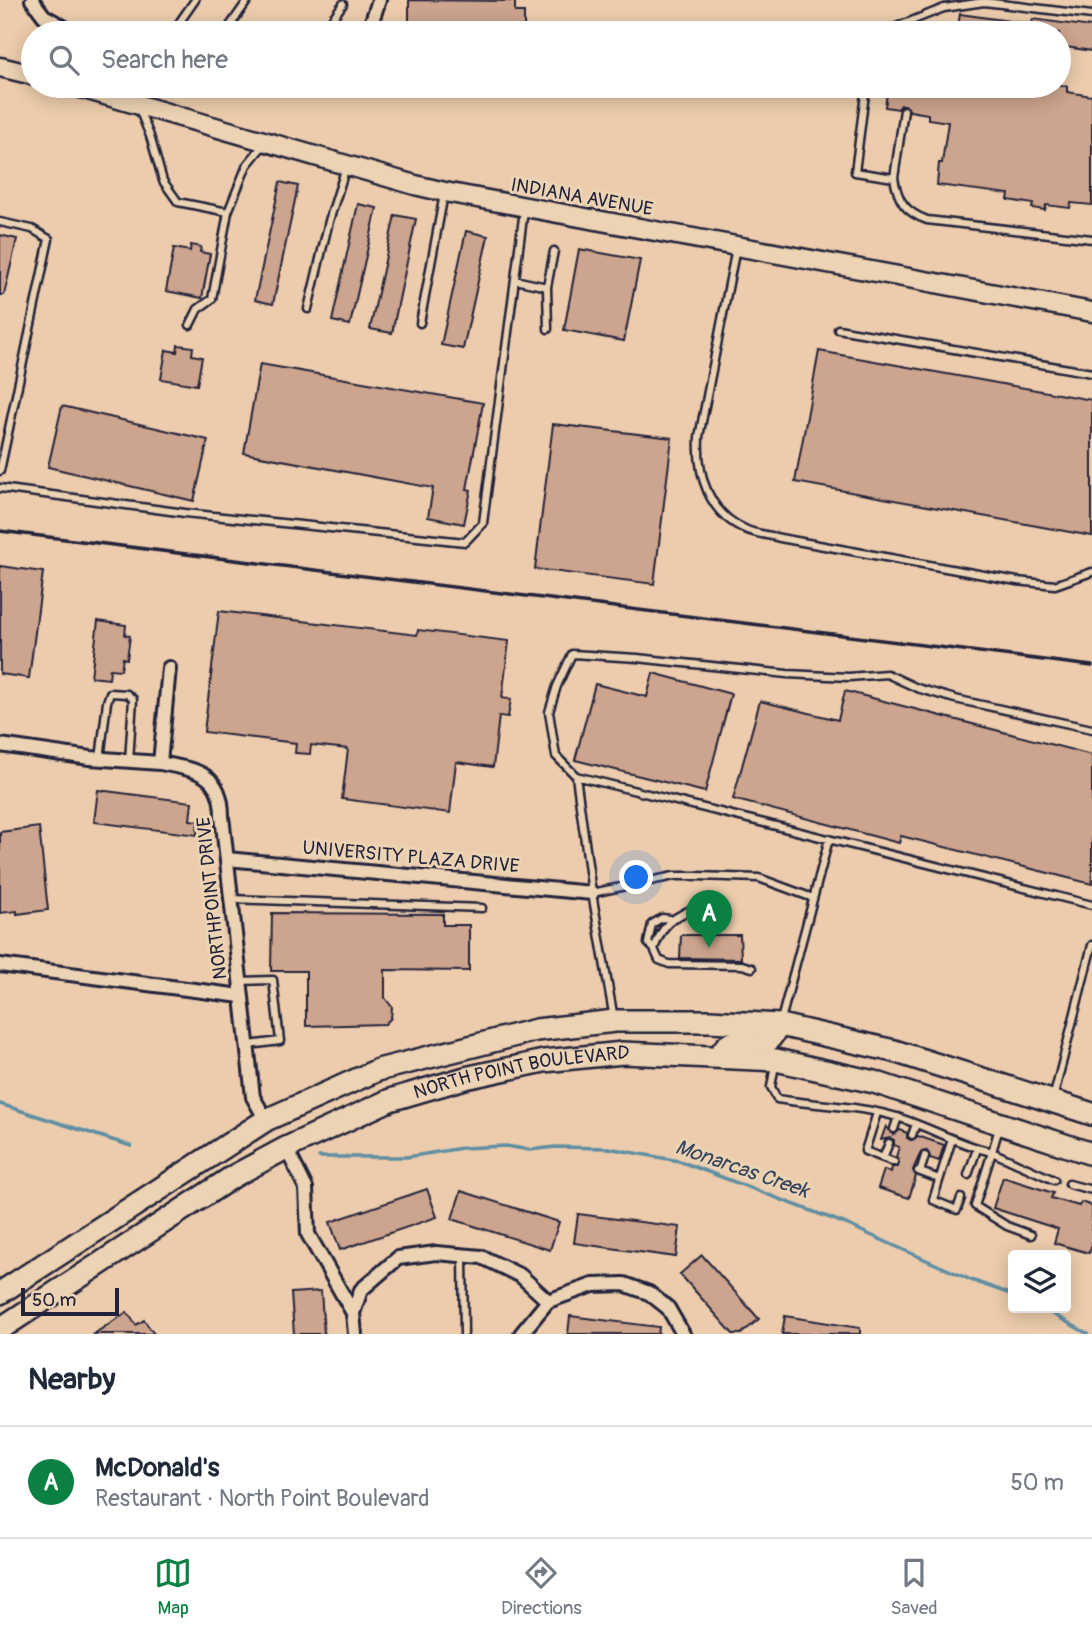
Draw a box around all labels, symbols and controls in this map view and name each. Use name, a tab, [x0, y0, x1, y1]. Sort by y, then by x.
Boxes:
search box	[21, 21, 1071, 98]
icon: search	[45, 41, 83, 79]
text: Search here	[101, 44, 228, 76]
street label: INDIANA AVENUE	[509, 173, 655, 221]
street label: NORTHPOINT DRIVE	[192, 815, 232, 981]
street label: UNIVERSITY PLAZA DRIVE	[302, 836, 521, 878]
your location	[619, 860, 653, 894]
pin: A	[686, 890, 732, 948]
street label: NORTH POINT BOULEVARD	[411, 1041, 630, 1104]
water label: Monarcas Creek	[672, 1134, 814, 1205]
map controls	[1008, 1250, 1071, 1313]
button: layers	[1008, 1250, 1071, 1313]
scale bar	[21, 1285, 119, 1317]
text: 50 m	[32, 1288, 76, 1312]
text: Nearby	[28, 1361, 115, 1398]
text: McDonald's	[95, 1452, 219, 1484]
text: A	[44, 1468, 58, 1497]
text: 50 m	[1010, 1468, 1064, 1497]
text: Restaurant · North Point Boulevard	[95, 1484, 430, 1513]
tab: Map	[154, 1554, 192, 1620]
tab: Directions	[501, 1554, 582, 1620]
tab: Saved	[890, 1554, 938, 1620]

